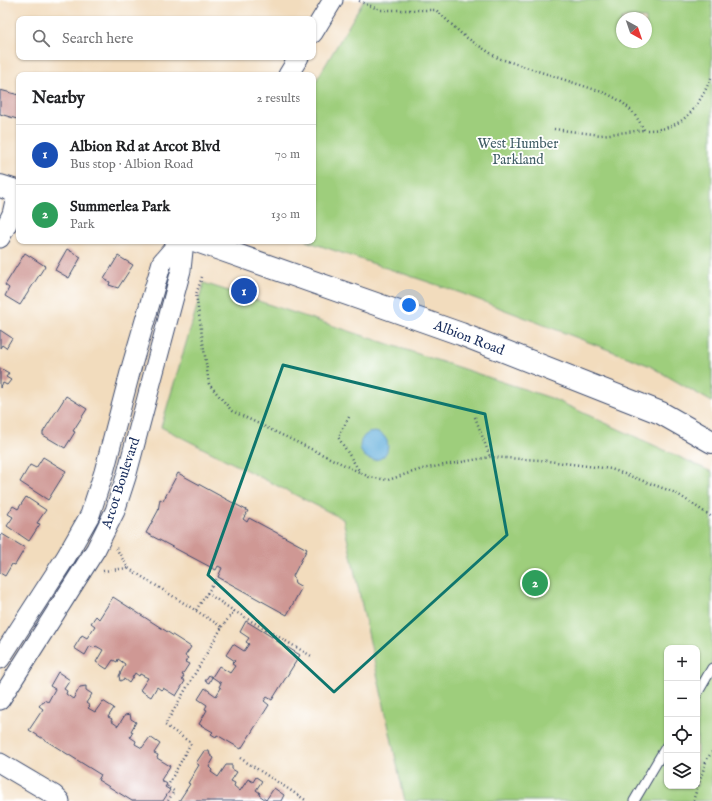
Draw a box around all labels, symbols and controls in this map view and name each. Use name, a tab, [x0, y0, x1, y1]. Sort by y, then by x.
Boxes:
north arrow	[616, 12, 652, 48]
search box	[16, 16, 316, 60]
icon: search	[30, 27, 52, 49]
text: Search here	[62, 29, 133, 48]
text: Nearby	[32, 88, 85, 109]
text: 2 results	[256, 90, 300, 107]
park label: West Humber Parkland	[478, 135, 558, 169]
text: Albion Rd at Arcot Blvd	[70, 137, 220, 156]
text: 1	[43, 146, 47, 163]
text: 70 m	[275, 146, 300, 163]
text: Bus stop · Albion Road	[70, 156, 193, 173]
text: Summerlea Park	[70, 197, 170, 216]
text: 2	[42, 206, 48, 223]
text: 130 m	[271, 206, 300, 223]
text: Park	[70, 216, 95, 233]
pin: 1	[231, 276, 257, 306]
your location	[399, 295, 419, 315]
street label: Albion Road	[430, 316, 507, 360]
street label: Arcot Boulevard	[97, 435, 144, 532]
pin: 2	[522, 568, 548, 598]
map controls	[664, 645, 700, 789]
button: +	[664, 645, 700, 681]
button: −	[664, 681, 700, 717]
button: locate	[664, 717, 700, 753]
button: layers	[664, 753, 700, 789]

